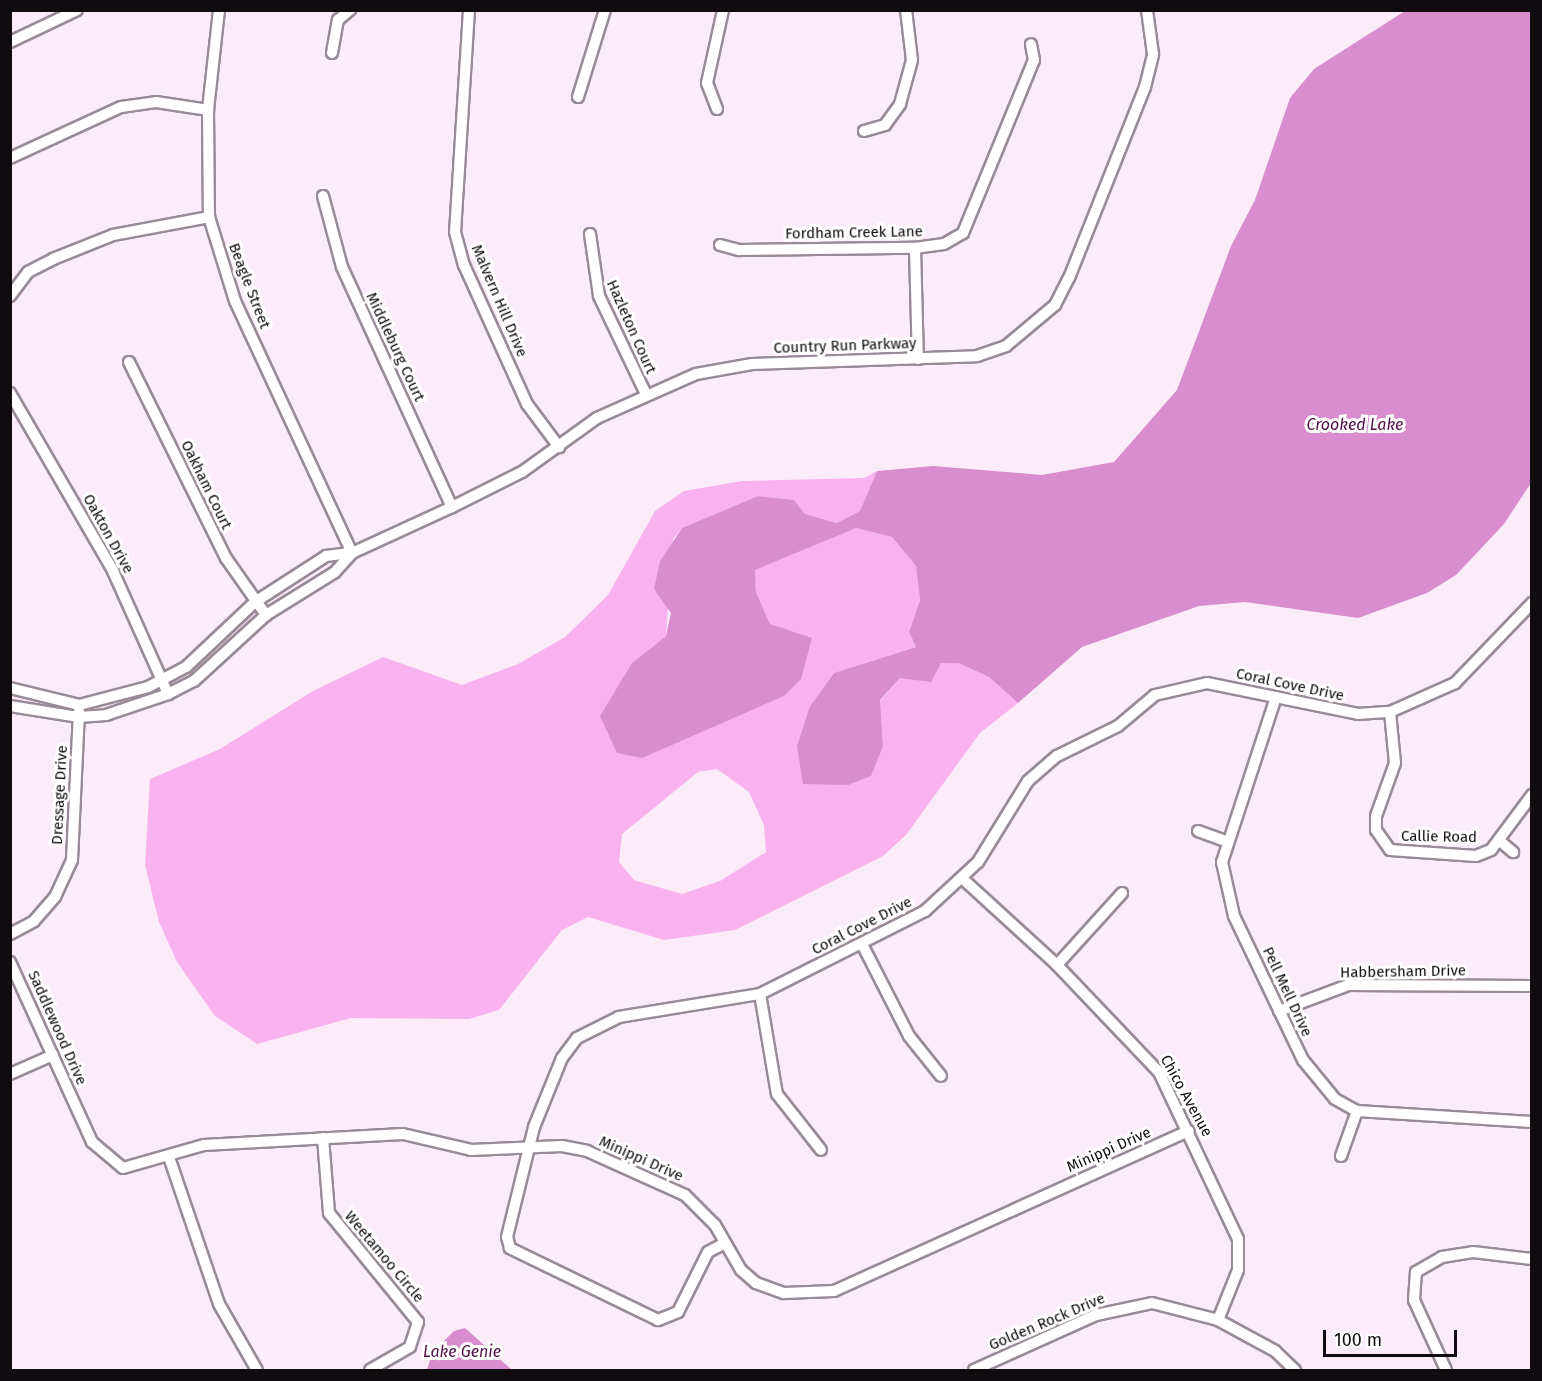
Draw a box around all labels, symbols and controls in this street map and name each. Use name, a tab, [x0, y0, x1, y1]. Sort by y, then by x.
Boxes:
street label: Fordham Creek Lane	[785, 223, 923, 243]
street label: Beagle Street	[224, 241, 274, 331]
street label: Malvern Hill Drive	[467, 242, 531, 360]
street label: Hazleton Court	[602, 277, 660, 377]
street label: Middleburg Court	[362, 290, 428, 404]
street label: Country Run Parkway	[773, 335, 917, 357]
water label: Crooked Lake	[1307, 415, 1403, 435]
street label: Oakham Court	[177, 438, 235, 532]
street label: Oakton Drive	[79, 491, 137, 577]
street label: Coral Cove Drive	[1234, 665, 1346, 705]
street label: Dressage Drive	[48, 745, 72, 845]
street label: Callie Road	[1401, 827, 1477, 847]
street label: Coral Cove Drive	[809, 893, 915, 959]
street label: Pell Mell Drive	[1258, 944, 1316, 1040]
street label: Habbersham Drive	[1340, 962, 1466, 982]
street label: Saddlewood Drive	[24, 968, 90, 1088]
street label: Chico Avenue	[1156, 1052, 1216, 1140]
street label: Minippi Drive	[1064, 1123, 1154, 1177]
street label: Minippi Drive	[596, 1132, 686, 1186]
street label: Weetamoo Circle	[340, 1208, 428, 1306]
street label: Golden Rock Drive	[986, 1289, 1108, 1355]
scale bar	[1326, 1318, 1460, 1356]
text: 100 m	[1334, 1329, 1382, 1351]
water label: Lake Genie	[423, 1342, 501, 1362]

